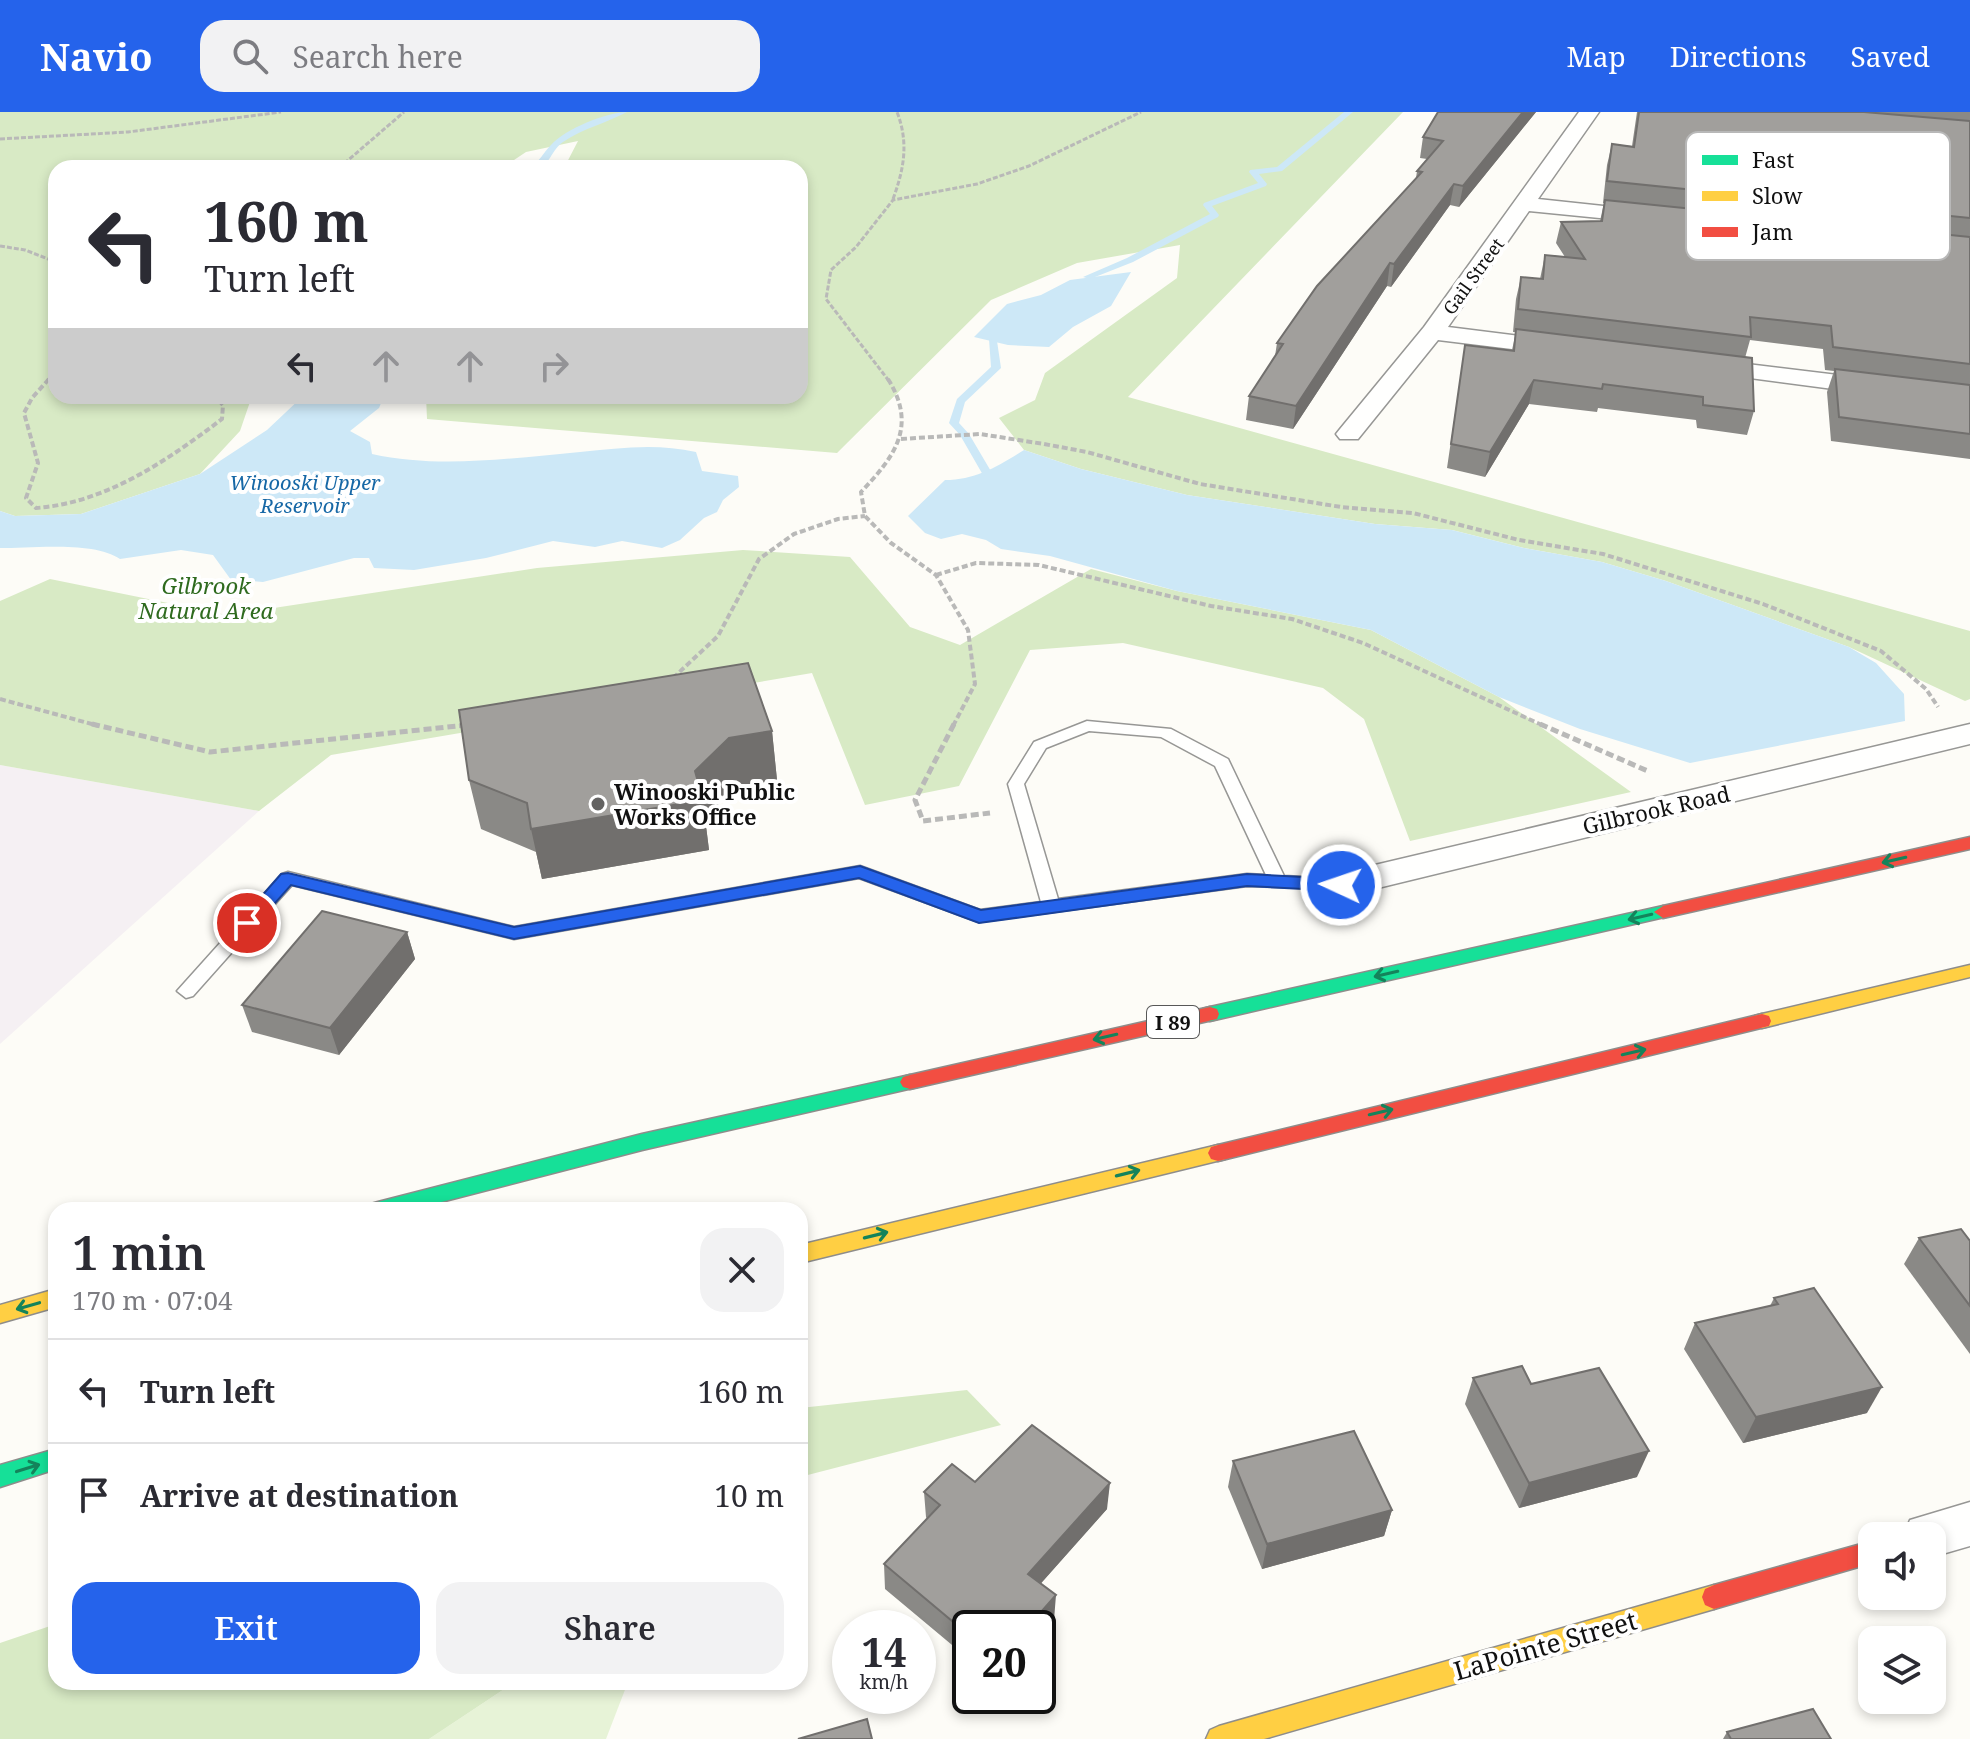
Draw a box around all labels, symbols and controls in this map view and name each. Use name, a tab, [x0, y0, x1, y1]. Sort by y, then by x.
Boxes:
search box	[200, 20, 760, 92]
text: Navio	[40, 30, 152, 82]
icon: search	[228, 34, 272, 78]
text: Search here	[292, 36, 463, 77]
text: Map	[1566, 37, 1626, 75]
text: Directions	[1670, 37, 1807, 75]
text: Saved	[1851, 37, 1930, 75]
legend	[1686, 132, 1950, 260]
text: Fast	[1752, 144, 1794, 174]
text: Slow	[1752, 180, 1802, 210]
text: 160 m	[204, 182, 369, 258]
icon: left	[72, 192, 176, 296]
text: Jam	[1751, 216, 1793, 246]
street label: Gail Street	[1437, 233, 1509, 319]
text: Turn left	[204, 254, 355, 303]
icon: left	[280, 344, 324, 388]
icon: ahead	[364, 344, 408, 388]
icon: ahead	[448, 344, 492, 388]
icon: right	[532, 344, 576, 388]
water label: Winooski Upper Reservoir	[230, 469, 381, 519]
park label: Gilbrook Natural Area	[138, 570, 274, 625]
place label: Winooski Public Works Office	[614, 776, 795, 831]
street label: Gilbrook Road	[1579, 777, 1733, 841]
marker: Winooski Public Works Office	[589, 795, 607, 813]
position arrow	[1299, 843, 1383, 927]
one-way arrow	[1882, 853, 1907, 868]
pin	[213, 889, 281, 957]
icon: arrive	[225, 901, 269, 945]
one-way arrow	[1628, 910, 1654, 925]
one-way arrow	[1374, 967, 1400, 982]
road number: I 89	[1147, 1006, 1199, 1038]
one-way arrow	[1093, 1030, 1119, 1045]
one-way arrow	[1621, 1043, 1646, 1058]
one-way arrow	[1368, 1104, 1393, 1119]
one-way arrow	[1115, 1165, 1141, 1180]
text: 1 min	[72, 1219, 206, 1284]
one-way arrow	[862, 1227, 888, 1242]
button: close	[700, 1228, 784, 1312]
text: 170 m · 07:04	[72, 1282, 233, 1318]
one-way arrow	[16, 1300, 41, 1314]
icon: left	[72, 1369, 116, 1413]
text: Turn left	[140, 1371, 275, 1412]
text: 160 m	[698, 1371, 784, 1412]
one-way arrow	[15, 1459, 40, 1474]
icon: arrive	[72, 1473, 116, 1517]
text: Arrive at destination	[140, 1475, 459, 1516]
text: 10 m	[714, 1475, 784, 1516]
map controls	[1858, 1522, 1946, 1714]
button: sound	[1858, 1522, 1946, 1610]
button: Exit	[72, 1582, 420, 1674]
button: Share	[436, 1582, 784, 1674]
street label: LaPointe Street	[1449, 1602, 1641, 1688]
speed limit sign: 20	[952, 1610, 1056, 1714]
text: 14	[861, 1624, 907, 1679]
button: layers	[1858, 1626, 1946, 1714]
text: km/h	[859, 1668, 909, 1695]

